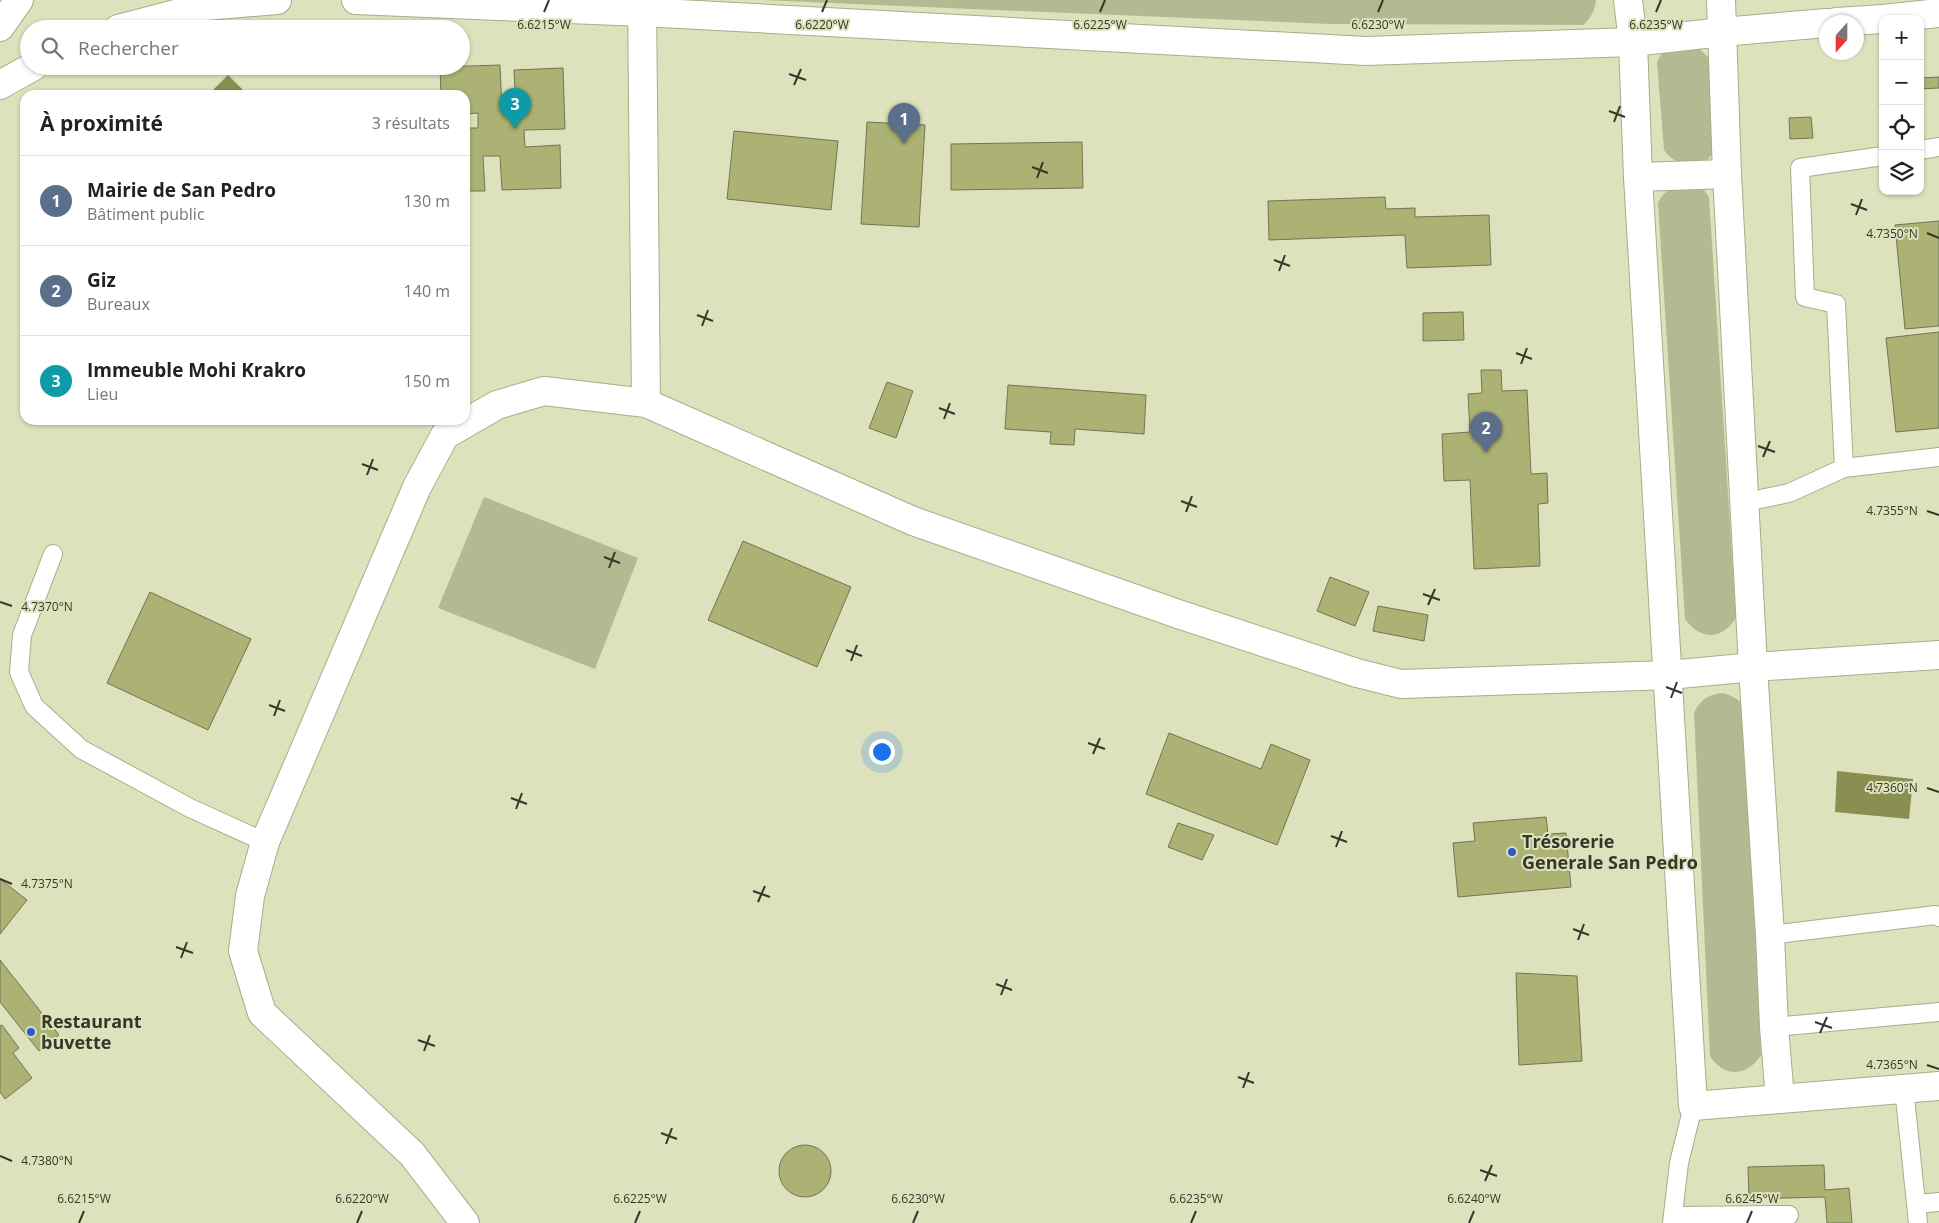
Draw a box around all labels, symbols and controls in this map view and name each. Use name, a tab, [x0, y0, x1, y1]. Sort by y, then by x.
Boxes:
north arrow	[1819, 15, 1864, 60]
map controls	[1879, 15, 1924, 195]
button: +	[1879, 15, 1924, 60]
text: 6.6215°W	[517, 16, 571, 33]
text: 6.6220°W	[795, 16, 849, 33]
text: 6.6225°W	[1073, 16, 1127, 33]
text: 6.6230°W	[1351, 16, 1405, 33]
text: 6.6235°W	[1629, 16, 1683, 33]
search box	[20, 20, 470, 75]
icon: search	[38, 34, 66, 62]
text: Rechercher	[78, 35, 179, 61]
button: −	[1879, 60, 1924, 105]
pin: 3	[499, 88, 531, 129]
pin: 1	[888, 103, 920, 144]
button: locate	[1879, 105, 1924, 150]
text: À proximité	[40, 109, 163, 137]
text: 3 résultats	[372, 112, 450, 134]
button: layers	[1879, 150, 1924, 195]
text: Mairie de San Pedro	[87, 177, 276, 203]
text: 1	[51, 190, 61, 212]
text: 130 m	[404, 190, 450, 212]
text: Bâtiment public	[87, 203, 205, 225]
text: 4.7350°N	[1866, 225, 1918, 242]
text: Giz	[87, 267, 116, 293]
text: 2	[51, 280, 61, 302]
text: 140 m	[404, 280, 450, 302]
text: Bureaux	[87, 293, 150, 315]
text: Immeuble Mohi Krakro	[87, 357, 306, 383]
text: 3	[51, 370, 61, 392]
text: 150 m	[404, 370, 450, 392]
text: Lieu	[87, 383, 118, 405]
pin: 2	[1470, 412, 1502, 453]
text: 4.7355°N	[1866, 502, 1918, 519]
text: 4.7370°N	[21, 598, 73, 615]
your location	[869, 739, 895, 765]
text: 4.7360°N	[1866, 779, 1918, 796]
place label: Trésorerie Generale San Pedro	[1522, 829, 1698, 874]
marker: Trésorerie Generale San Pedro	[1506, 846, 1518, 858]
text: 4.7375°N	[21, 875, 73, 892]
place label: Restaurant buvette	[41, 1009, 142, 1054]
marker: Restaurant buvette	[25, 1026, 37, 1038]
text: 4.7365°N	[1866, 1056, 1918, 1073]
text: 4.7380°N	[21, 1152, 73, 1169]
text: 6.6215°W	[57, 1190, 111, 1207]
text: 6.6220°W	[335, 1190, 389, 1207]
text: 6.6225°W	[613, 1190, 667, 1207]
text: 6.6230°W	[891, 1190, 945, 1207]
text: 6.6235°W	[1169, 1190, 1223, 1207]
text: 6.6240°W	[1447, 1190, 1501, 1207]
text: 6.6245°W	[1725, 1190, 1779, 1207]

